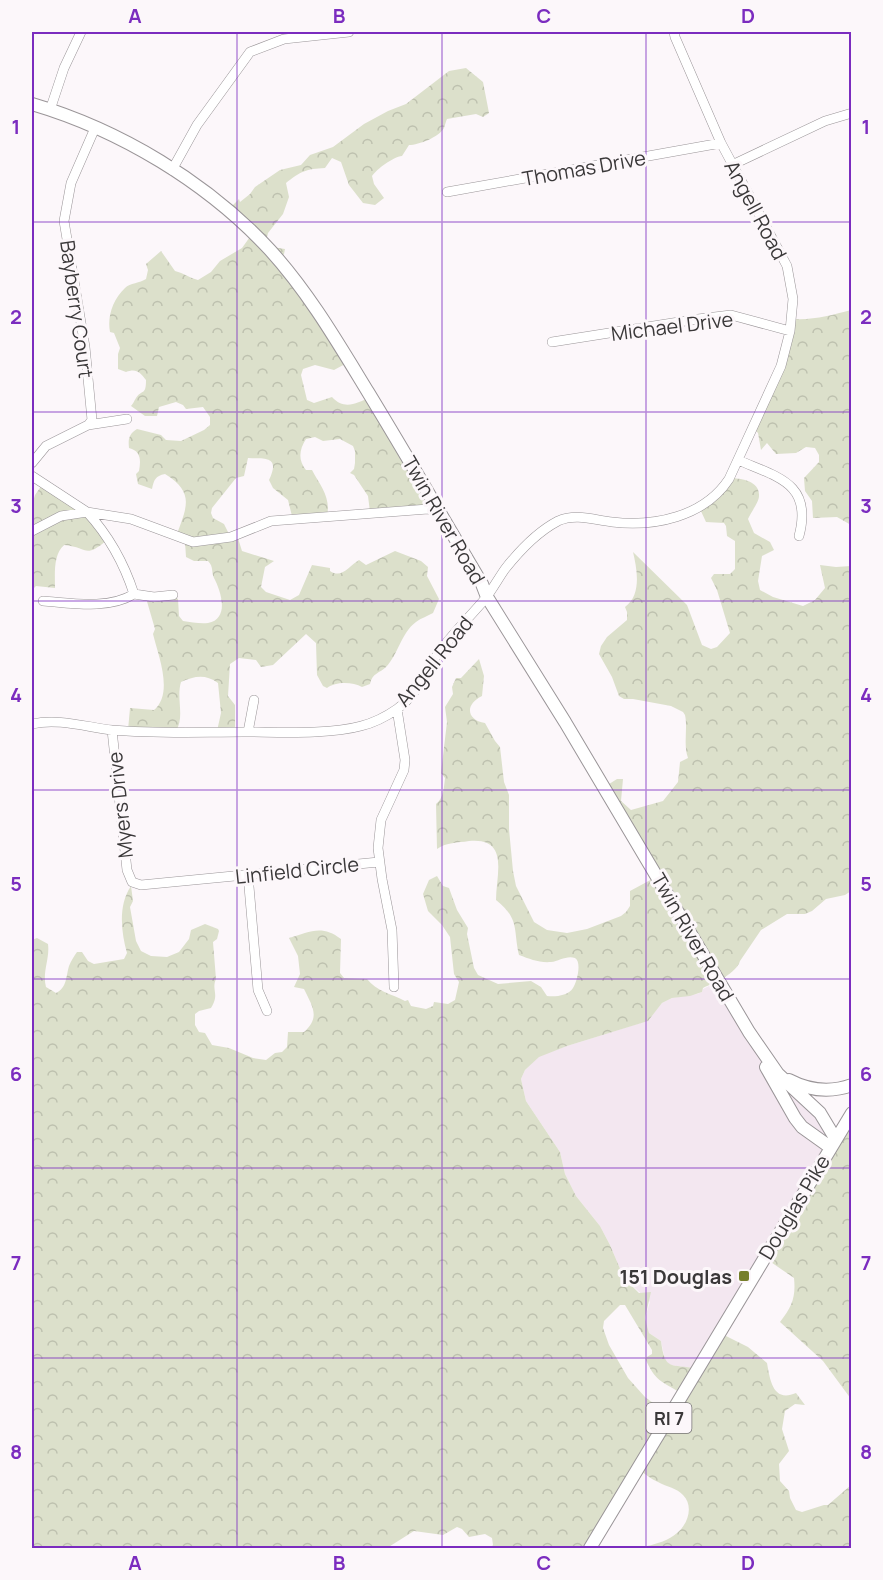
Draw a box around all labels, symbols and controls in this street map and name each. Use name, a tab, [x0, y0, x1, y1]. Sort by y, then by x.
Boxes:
text: A	[128, 2, 142, 29]
text: B	[333, 2, 346, 29]
text: C	[537, 2, 551, 29]
text: D	[741, 2, 755, 29]
text: 1	[12, 113, 20, 140]
text: 1	[862, 113, 870, 140]
street label: Thomas Drive	[520, 144, 648, 192]
street label: Angell Road	[719, 156, 793, 264]
street label: Bayberry Court	[54, 238, 100, 380]
text: 2	[10, 303, 22, 330]
text: 2	[860, 303, 872, 330]
street label: Michael Drive	[609, 305, 735, 347]
street label: Twin River Road	[396, 451, 492, 589]
text: 3	[10, 492, 22, 519]
text: 3	[860, 492, 872, 519]
street label: Angell Road	[389, 610, 479, 712]
text: 4	[10, 681, 22, 708]
text: 4	[860, 681, 872, 708]
street label: Myers Drive	[101, 751, 139, 859]
street label: Linfield Circle	[234, 850, 360, 890]
street label: Twin River Road	[645, 868, 741, 1006]
text: 5	[10, 870, 22, 897]
text: 5	[860, 870, 872, 897]
text: 6	[10, 1060, 22, 1087]
text: 6	[860, 1060, 872, 1087]
street label: Douglas Pike	[752, 1150, 836, 1264]
text: 7	[11, 1249, 21, 1276]
text: 7	[861, 1249, 871, 1276]
place label: 151 Douglas	[620, 1263, 732, 1290]
marker: 151 Douglas	[737, 1269, 751, 1283]
road number: RI 7	[646, 1403, 692, 1433]
text: 8	[10, 1438, 22, 1465]
text: 8	[860, 1438, 872, 1465]
text: A	[128, 1549, 142, 1576]
text: B	[333, 1549, 346, 1576]
text: C	[537, 1549, 551, 1576]
text: D	[741, 1549, 755, 1576]

